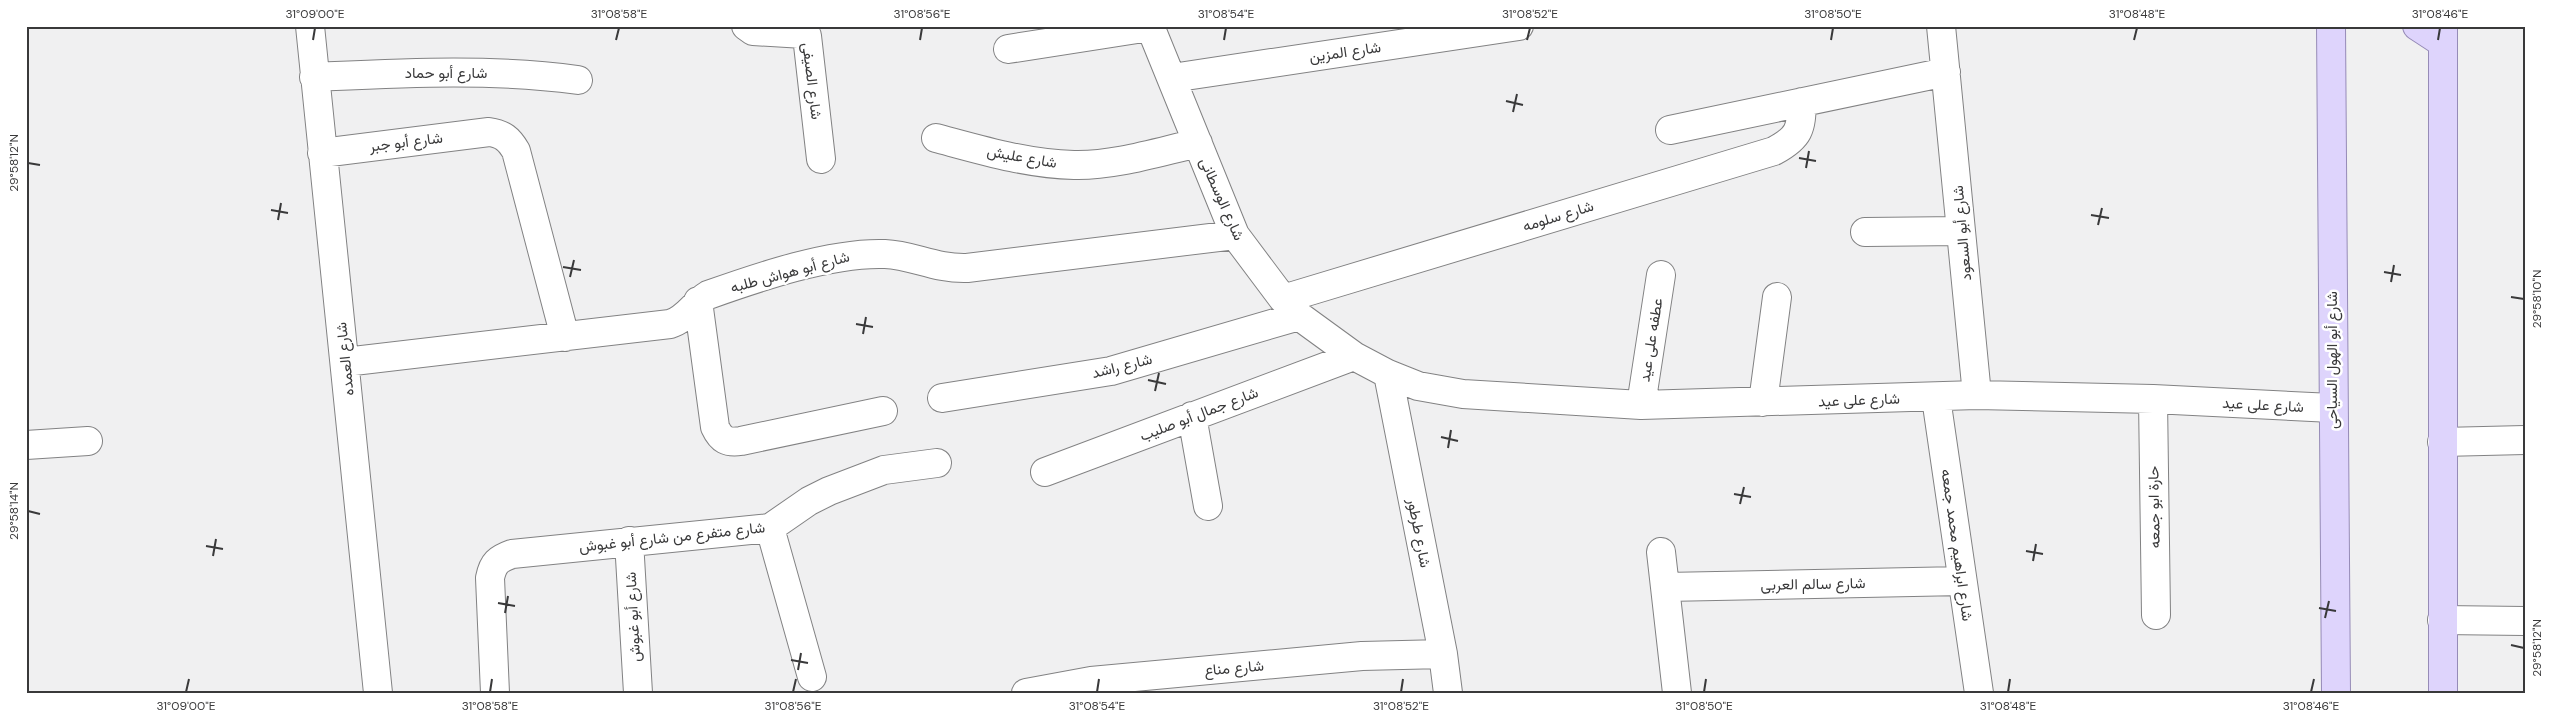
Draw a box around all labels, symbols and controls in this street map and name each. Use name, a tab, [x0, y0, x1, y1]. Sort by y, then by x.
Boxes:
text: 31°09'00"E	[285, 6, 345, 22]
text: 31°08'58"E	[591, 6, 648, 22]
text: 31°08'56"E	[894, 6, 951, 22]
text: 31°08'54"E	[1198, 6, 1255, 22]
text: 31°08'52"E	[1502, 6, 1558, 22]
text: 31°08'50"E	[1804, 6, 1862, 22]
text: 31°08'48"E	[2109, 6, 2165, 22]
text: 31°08'46"E	[2412, 6, 2469, 22]
street label: شارع المزين	[1308, 37, 1383, 68]
street label: شارع الصيفى	[796, 41, 827, 121]
street label: شارع أبو حماد	[405, 63, 487, 84]
street label: شارع أبو جبر	[367, 128, 444, 158]
text: 29°58'12"N	[6, 134, 22, 192]
street label: شارع عليش	[985, 141, 1059, 174]
street label: شارع الوسطانى	[1194, 154, 1249, 244]
street label: شارع أبو السعود	[1948, 184, 1977, 282]
street label: شارع سلومه	[1520, 196, 1596, 237]
street label: شارع أبو هواش طلبه	[728, 246, 852, 298]
text: 29°58'10"N	[2529, 270, 2545, 328]
street label: شارع أبو الهول السياحى	[2322, 291, 2343, 429]
street label: عطفه على عيد	[1634, 296, 1668, 383]
street label: شارع العمده	[331, 321, 360, 397]
street label: شارع راشد	[1090, 349, 1155, 384]
street label: شارع جمال أبو صليب	[1137, 382, 1262, 447]
street label: شارع على عيد	[1818, 389, 1900, 412]
street label: شارع على عيد	[2222, 393, 2304, 418]
street label: حارة ابو جمعه	[2143, 466, 2165, 548]
street label: شارع ابراهيم محمد جمعه	[1935, 468, 1978, 623]
text: 29°58'14"N	[6, 482, 22, 540]
street label: شارع طرطور	[1401, 496, 1436, 570]
street label: شارع متفرع من شارع أبو غبوش	[578, 517, 766, 558]
street label: شارع أبو غبوش	[621, 571, 646, 663]
street label: شارع سالم العربى	[1760, 573, 1866, 596]
text: 29°58'12"N	[2529, 619, 2545, 677]
street label: شارع مناع	[1203, 655, 1265, 682]
text: 31°09'00"E	[156, 698, 216, 714]
text: 31°08'58"E	[462, 698, 519, 714]
text: 31°08'56"E	[765, 698, 822, 714]
text: 31°08'54"E	[1069, 698, 1126, 714]
text: 31°08'52"E	[1373, 698, 1429, 714]
text: 31°08'50"E	[1675, 698, 1733, 714]
text: 31°08'48"E	[1980, 698, 2036, 714]
text: 31°08'46"E	[2283, 698, 2340, 714]

